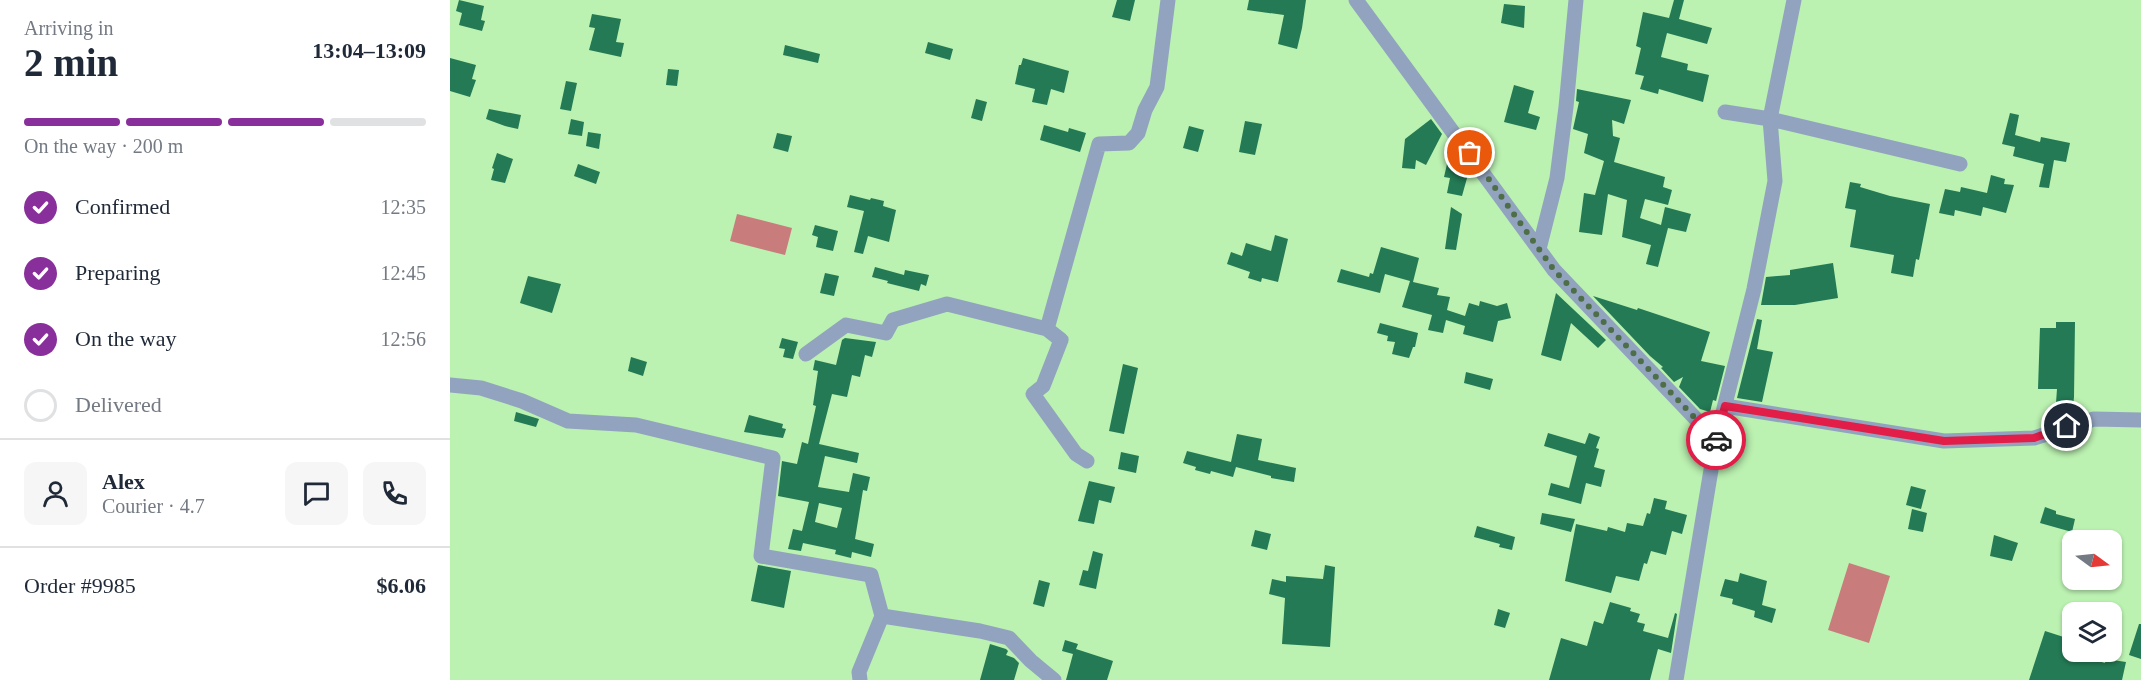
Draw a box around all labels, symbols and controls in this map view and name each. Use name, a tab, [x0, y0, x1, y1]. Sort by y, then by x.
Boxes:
text: Arriving in	[24, 17, 113, 39]
text: 13:04–13:09	[312, 38, 426, 63]
text: 2 min	[24, 41, 118, 84]
pin	[1444, 127, 1495, 178]
text: On the way · 200 m	[24, 135, 183, 157]
icon: bag	[1453, 136, 1486, 169]
icon: check	[24, 191, 57, 224]
text: Confirmed	[75, 194, 170, 219]
text: 12:35	[380, 196, 426, 218]
icon: check	[24, 257, 57, 290]
text: Preparing	[75, 260, 161, 285]
text: 12:45	[380, 262, 426, 284]
icon: check	[24, 323, 57, 356]
text: On the way	[75, 326, 176, 351]
text: 12:56	[380, 328, 426, 350]
text: Delivered	[75, 392, 162, 417]
pin	[2041, 400, 2092, 451]
icon: home	[2050, 409, 2083, 442]
courier	[1686, 410, 1746, 470]
icon: car	[1700, 424, 1733, 457]
button: person	[24, 462, 87, 525]
button: chat	[285, 462, 348, 525]
button: phone	[363, 462, 426, 525]
text: Alex	[102, 469, 145, 494]
text: Courier · 4.7	[102, 495, 205, 517]
north arrow	[2062, 530, 2122, 590]
map controls	[2062, 530, 2122, 662]
text: Order #9985	[24, 573, 136, 598]
text: $6.06	[377, 573, 426, 598]
button: layers	[2062, 602, 2122, 662]

